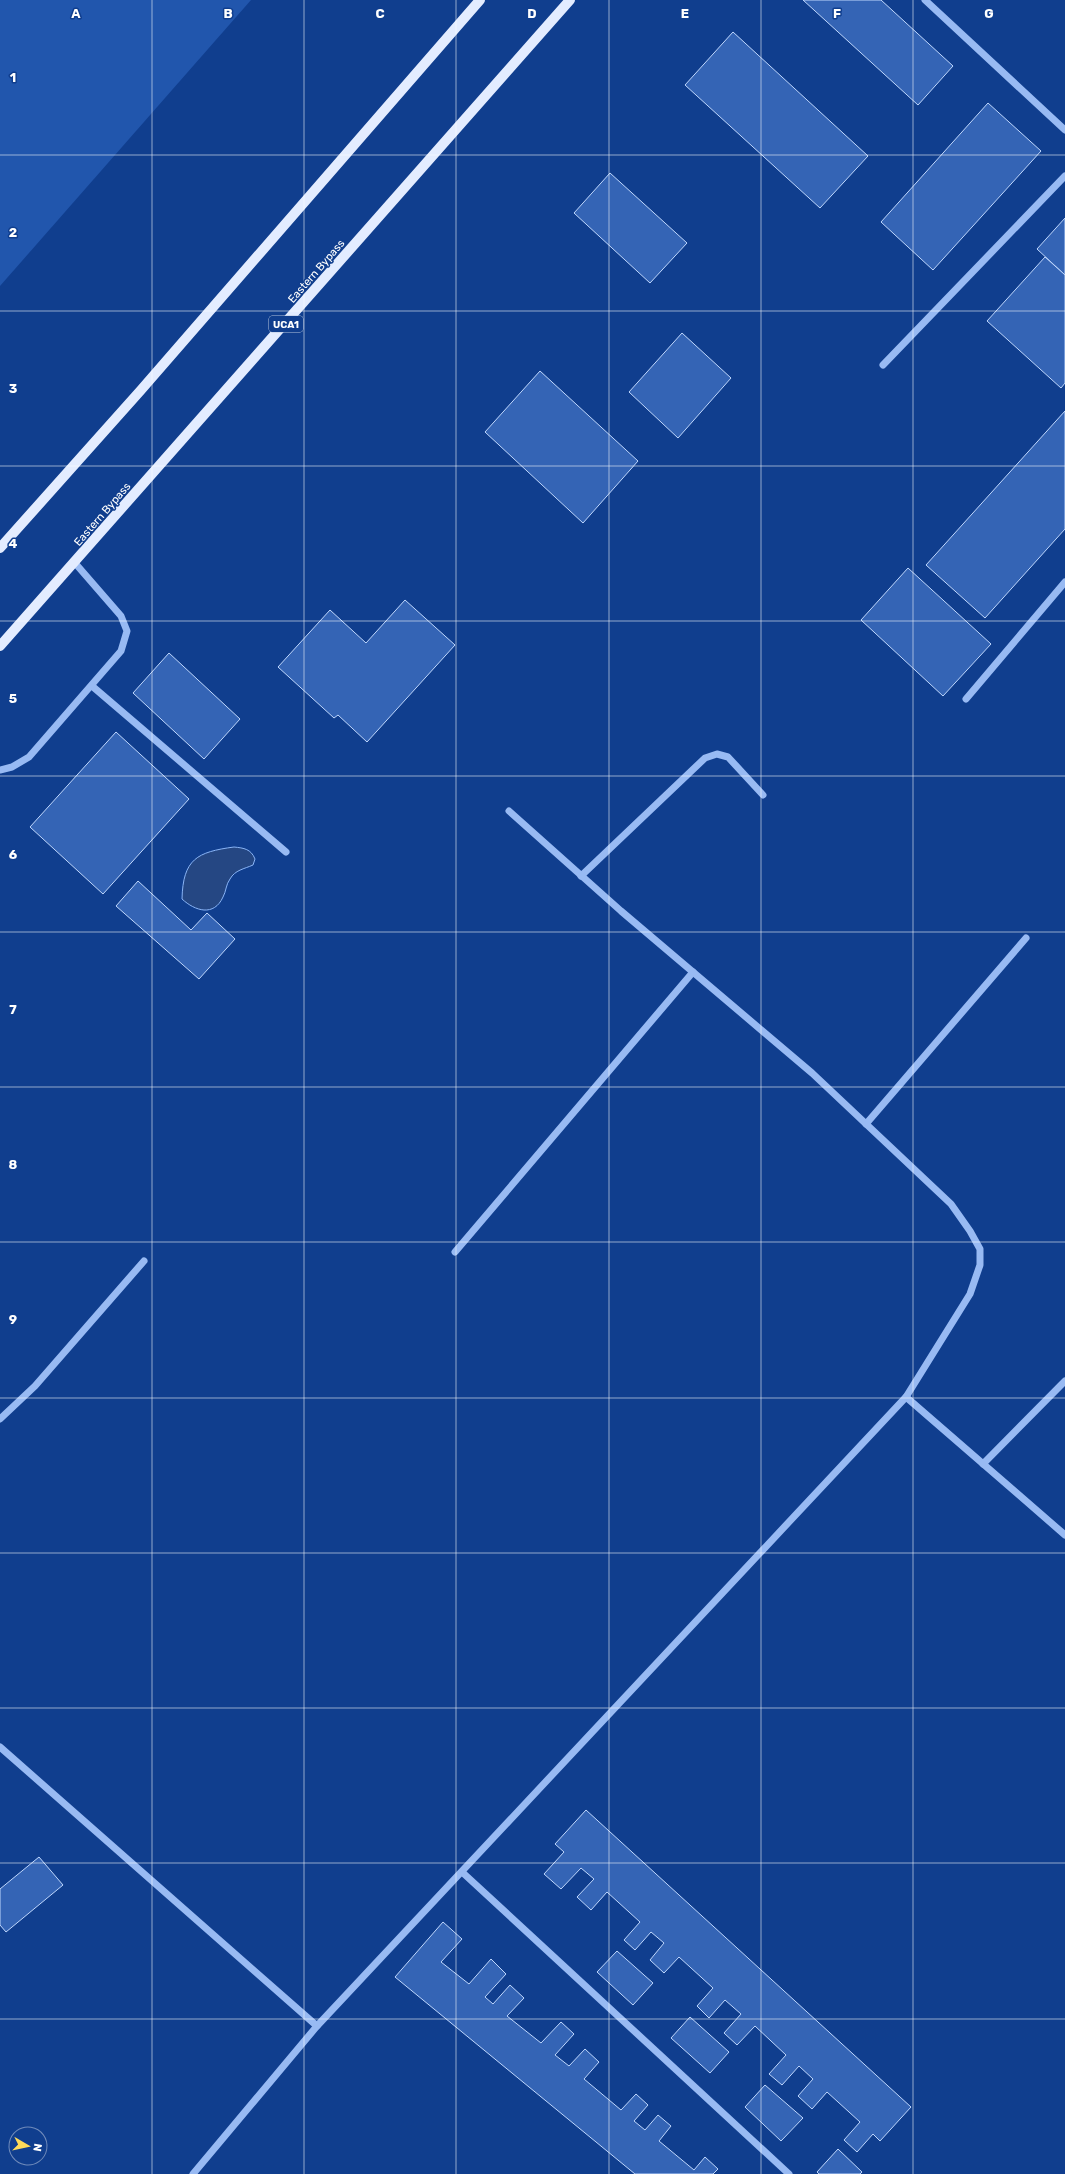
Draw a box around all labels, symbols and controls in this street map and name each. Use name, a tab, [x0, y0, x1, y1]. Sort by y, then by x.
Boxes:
text: A	[71, 6, 81, 21]
text: B	[223, 6, 233, 21]
text: C	[375, 6, 385, 21]
text: D	[527, 6, 537, 21]
text: E	[681, 6, 689, 21]
text: F	[833, 6, 841, 21]
text: G	[984, 6, 994, 21]
text: 1	[10, 70, 16, 85]
text: 2	[9, 225, 17, 240]
street label: Eastern Bypass	[285, 237, 348, 306]
road number: UCA1	[269, 316, 303, 332]
text: 3	[9, 381, 18, 396]
street label: Eastern Bypass	[71, 480, 134, 549]
text: 4	[9, 536, 18, 551]
text: 5	[9, 691, 17, 706]
text: 6	[9, 847, 18, 862]
text: 7	[9, 1002, 17, 1017]
text: 8	[9, 1157, 18, 1172]
text: 9	[9, 1312, 17, 1327]
north arrow	[8, 2126, 48, 2166]
text: N	[30, 2143, 44, 2152]

